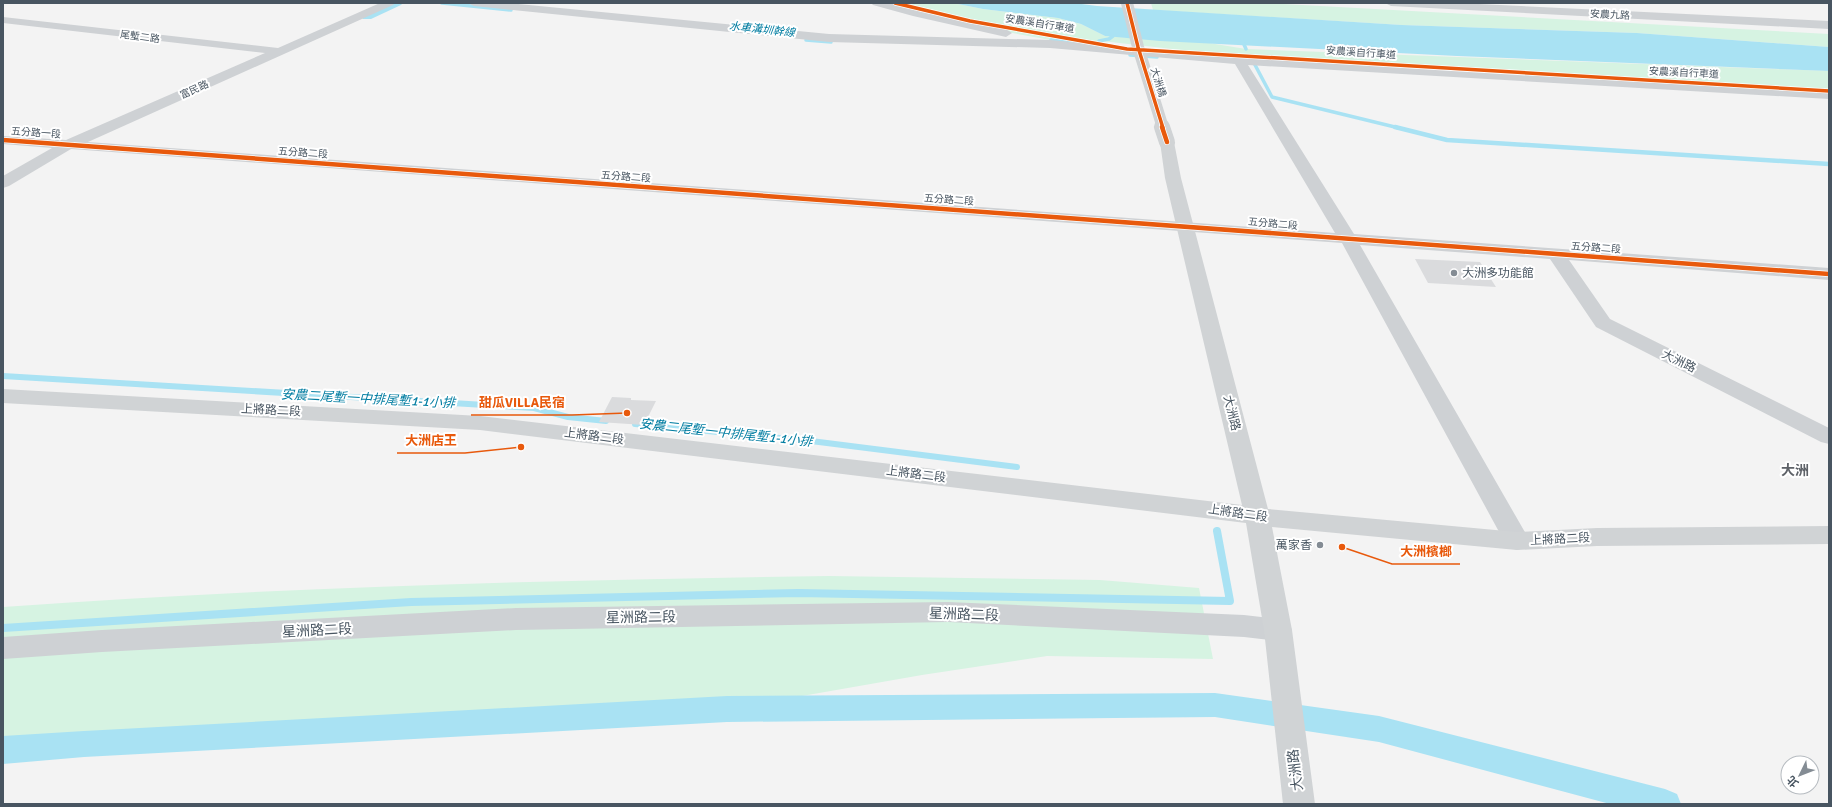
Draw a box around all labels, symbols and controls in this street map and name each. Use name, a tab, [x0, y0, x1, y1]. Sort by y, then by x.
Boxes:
street label: 安農九路	[1590, 8, 1630, 22]
street label: 安農溪自行車道	[1004, 13, 1075, 35]
water label: 水車溝圳幹線	[728, 20, 797, 40]
street label: 尾塹二路	[119, 29, 160, 45]
street label: 安農溪自行車道	[1326, 45, 1396, 61]
street label: 安農溪自行車道	[1649, 65, 1719, 81]
street label: 大洲橋	[1148, 66, 1168, 98]
street label: 富民路	[178, 78, 211, 101]
street label: 五分路一段	[11, 125, 61, 141]
street label: 五分路二段	[278, 145, 328, 161]
street label: 五分路二段	[601, 169, 651, 185]
street label: 五分路二段	[924, 192, 974, 208]
street label: 五分路二段	[1247, 216, 1298, 232]
street label: 五分路二段	[1571, 240, 1621, 256]
place label: 大洲多功能館	[1462, 266, 1534, 281]
marker: 大洲多功能館	[1449, 268, 1459, 278]
street label: 大洲路	[1659, 347, 1698, 376]
water label: 安農二尾塹一中排尾塹1-1小排	[281, 386, 457, 412]
callout: 甜瓜VILLA民宿	[471, 390, 572, 415]
street label: 大洲路	[1220, 394, 1243, 432]
text: 甜瓜VILLA民宿	[479, 395, 565, 411]
street label: 上將路二段	[241, 401, 301, 420]
water label: 安農二尾塹一中排尾塹1-1小排	[638, 416, 815, 450]
street label: 上將路二段	[563, 425, 625, 448]
callout: 大洲店王	[397, 428, 465, 453]
text: 大洲店王	[405, 433, 457, 449]
district label: 大洲	[1781, 462, 1809, 479]
street label: 上將路二段	[885, 463, 947, 486]
street label: 上將路二段	[1207, 502, 1269, 525]
street label: 上將路二段	[1530, 530, 1590, 549]
place label: 萬家香	[1276, 538, 1312, 553]
callout: 大洲檳榔	[1392, 539, 1460, 564]
marker: 萬家香	[1315, 540, 1325, 550]
text: 大洲檳榔	[1400, 544, 1452, 560]
street label: 星洲路二段	[929, 605, 999, 624]
street label: 星洲路二段	[606, 608, 676, 627]
street label: 星洲路二段	[282, 620, 352, 641]
street label: 大洲路	[1285, 748, 1306, 792]
north arrow	[1780, 755, 1820, 795]
text: 北	[1785, 773, 1802, 790]

